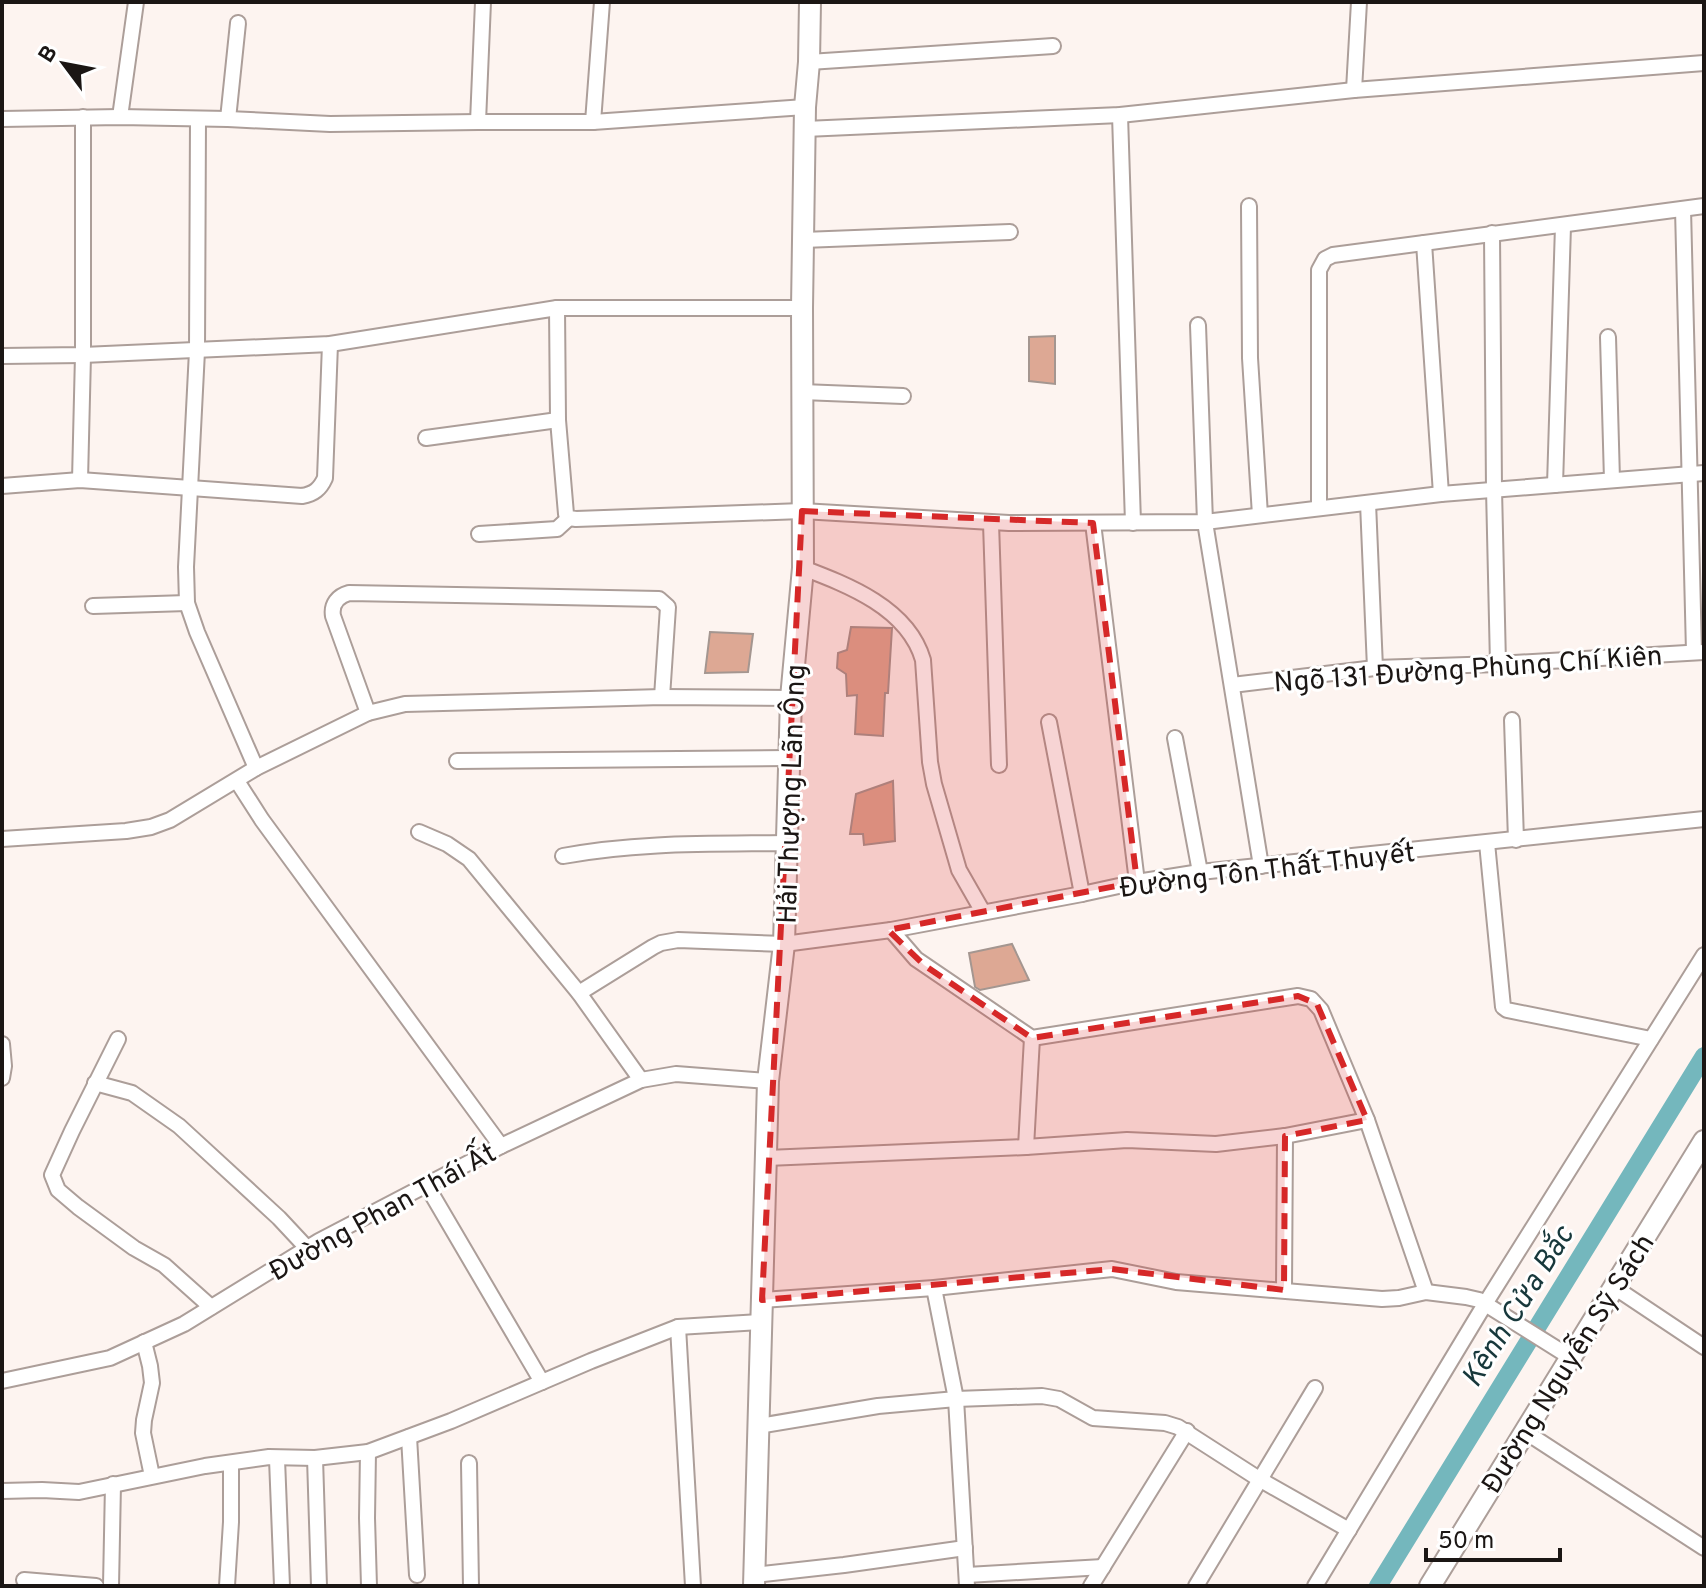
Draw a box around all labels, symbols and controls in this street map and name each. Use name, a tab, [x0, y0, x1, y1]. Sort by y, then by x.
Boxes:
north arrow	[24, 24, 104, 104]
text: B	[34, 41, 65, 68]
street label: Ngõ 131 Đường Phùng Chí Kiên	[1273, 639, 1664, 703]
street label: Hải Thượng Lãn Ông	[768, 664, 816, 925]
street label: Đường Tôn Thất Thuyết	[1117, 835, 1417, 908]
street label: Đường Phan Thái Ất	[261, 1131, 503, 1291]
water label: Kênh Cửa Bắc	[1452, 1218, 1584, 1395]
street label: Đường Nguyễn Sỹ Sách	[1473, 1227, 1664, 1501]
scale bar	[1426, 1512, 1560, 1562]
text: 50 m	[1438, 1527, 1494, 1557]

